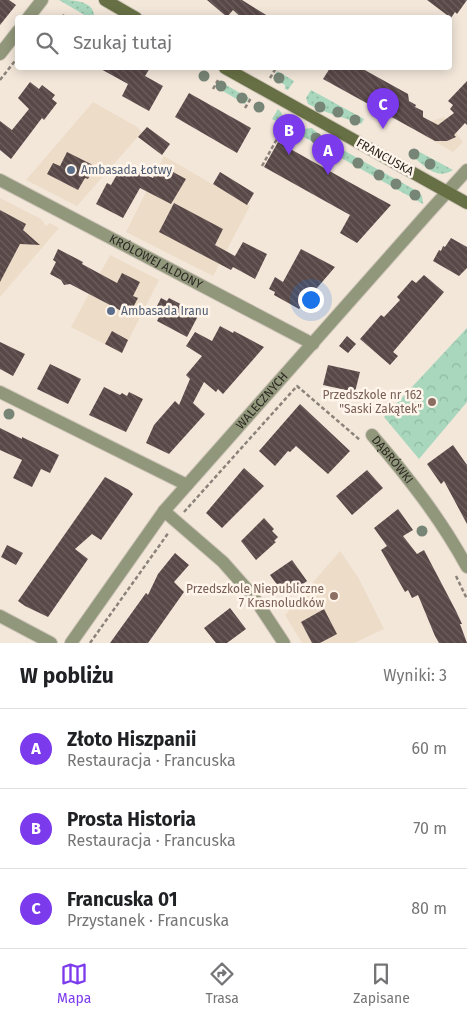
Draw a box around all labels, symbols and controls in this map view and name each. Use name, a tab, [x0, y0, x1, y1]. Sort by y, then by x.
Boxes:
search box	[15, 15, 452, 70]
icon: search	[33, 29, 61, 57]
text: Szukaj tutaj	[73, 31, 172, 54]
pin: C	[367, 88, 399, 129]
pin: B	[273, 114, 305, 155]
pin: A	[312, 134, 344, 175]
street label: FRANCUSKA	[354, 136, 416, 178]
place label: Ambasada Łotwy	[81, 163, 172, 177]
marker: Ambasada Łotwy	[65, 164, 77, 176]
street label: KRÓLOWEJ ALDONY	[107, 232, 205, 292]
your location	[298, 287, 324, 313]
place label: Ambasada Iranu	[121, 304, 209, 318]
marker: Ambasada Iranu	[105, 305, 117, 317]
street label: WALECZNYCH	[233, 369, 291, 432]
place label: Przedszkole nr 162 "Saski Zakątek"	[323, 388, 422, 416]
marker: Przedszkole nr 162 "Saski Zakątek"	[426, 396, 438, 408]
street label: DĄBRÓWKI	[369, 433, 416, 486]
place label: Przedszkole Niepubliczne 7 Krasnoludków	[186, 582, 324, 610]
marker: Przedszkole Niepubliczne 7 Krasnoludków	[328, 590, 340, 602]
text: W pobliżu	[20, 663, 114, 689]
text: Wyniki: 3	[383, 666, 447, 685]
text: Złoto Hiszpanii	[67, 728, 196, 751]
text: A	[31, 739, 41, 758]
text: 60 m	[412, 739, 447, 758]
text: Restauracja · Francuska	[67, 751, 236, 770]
text: Prosta Historia	[67, 808, 196, 831]
text: B	[31, 819, 41, 838]
text: 70 m	[413, 819, 447, 838]
text: Restauracja · Francuska	[67, 831, 236, 850]
text: Francuska 01	[67, 888, 178, 911]
text: C	[31, 899, 41, 918]
text: 80 m	[411, 899, 447, 918]
text: Przystanek · Francuska	[67, 911, 229, 930]
tab: Mapa	[57, 960, 91, 1007]
tab: Trasa	[206, 960, 239, 1007]
tab: Zapisane	[353, 960, 410, 1007]

